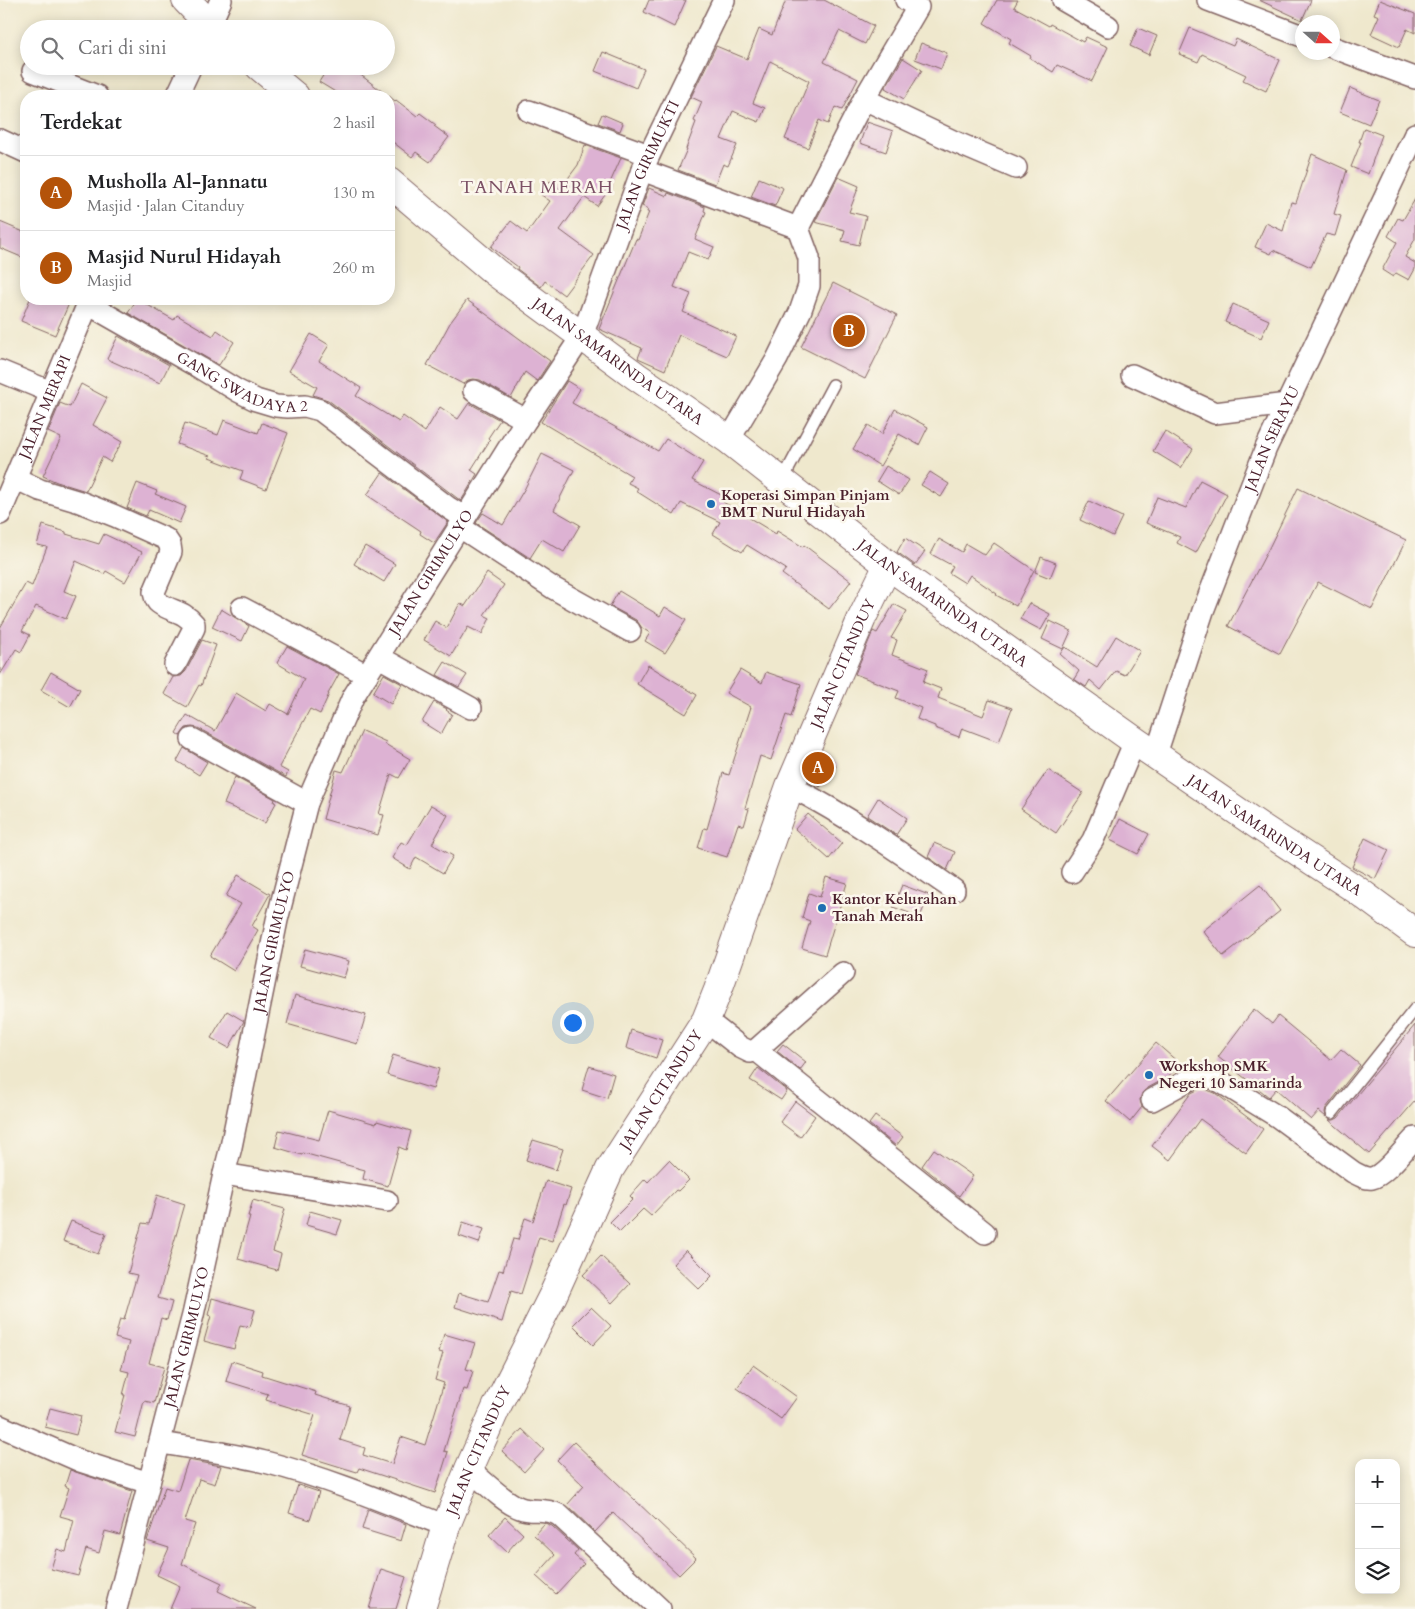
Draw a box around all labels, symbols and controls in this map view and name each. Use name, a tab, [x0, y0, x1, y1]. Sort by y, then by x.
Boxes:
north arrow	[1295, 15, 1340, 60]
search box	[20, 20, 395, 75]
icon: search	[38, 34, 66, 62]
text: Cari di sini	[78, 35, 167, 61]
street label: JALAN GIRIMUKTI	[611, 97, 684, 234]
text: Terdekat	[40, 108, 122, 137]
text: 2 hasil	[333, 112, 375, 134]
text: Musholla Al-Jannatu	[87, 169, 268, 195]
district label: TANAH MERAH	[460, 175, 614, 200]
text: A	[50, 182, 62, 204]
text: 130 m	[333, 182, 375, 204]
text: Masjid · Jalan Citanduy	[87, 195, 245, 217]
text: Masjid Nurul Hidayah	[87, 244, 281, 270]
text: B	[50, 257, 62, 279]
text: 260 m	[333, 257, 375, 279]
text: Masjid	[87, 270, 132, 292]
street label: JALAN SAMARINDA UTARA	[527, 292, 707, 430]
pin: B	[833, 312, 865, 350]
street label: GANG SWADAYA 2	[173, 347, 309, 417]
street label: JALAN MERAPI	[13, 352, 75, 464]
street label: JALAN SERAYU	[1239, 382, 1304, 496]
place label: Koperasi Simpan Pinjam BMT Nurul Hidayah	[721, 485, 890, 522]
marker: Koperasi Simpan Pinjam BMT Nurul Hidayah	[705, 498, 717, 510]
street label: JALAN GIRIMULYO	[383, 506, 478, 641]
street label: JALAN SAMARINDA UTARA	[852, 534, 1032, 672]
street label: JALAN CITANDUY	[805, 595, 880, 733]
pin: A	[802, 749, 834, 787]
street label: JALAN SAMARINDA UTARA	[1182, 769, 1366, 901]
street label: JALAN GIRIMULYO	[248, 869, 299, 1016]
place label: Kantor Kelurahan Tanah Merah	[832, 889, 957, 926]
marker: Kantor Kelurahan Tanah Merah	[816, 902, 828, 914]
your location	[560, 1010, 586, 1036]
street label: JALAN CITANDUY	[614, 1025, 708, 1155]
place label: Workshop SMK Negeri 10 Samarinda	[1158, 1056, 1303, 1093]
marker: Workshop SMK Negeri 10 Samarinda	[1143, 1069, 1155, 1081]
street label: JALAN GIRIMULYO	[159, 1265, 213, 1412]
street label: JALAN CITANDUY	[441, 1382, 516, 1520]
map controls	[1355, 1459, 1400, 1594]
button: +	[1355, 1459, 1400, 1504]
button: −	[1355, 1504, 1400, 1549]
button: layers	[1355, 1549, 1400, 1594]

